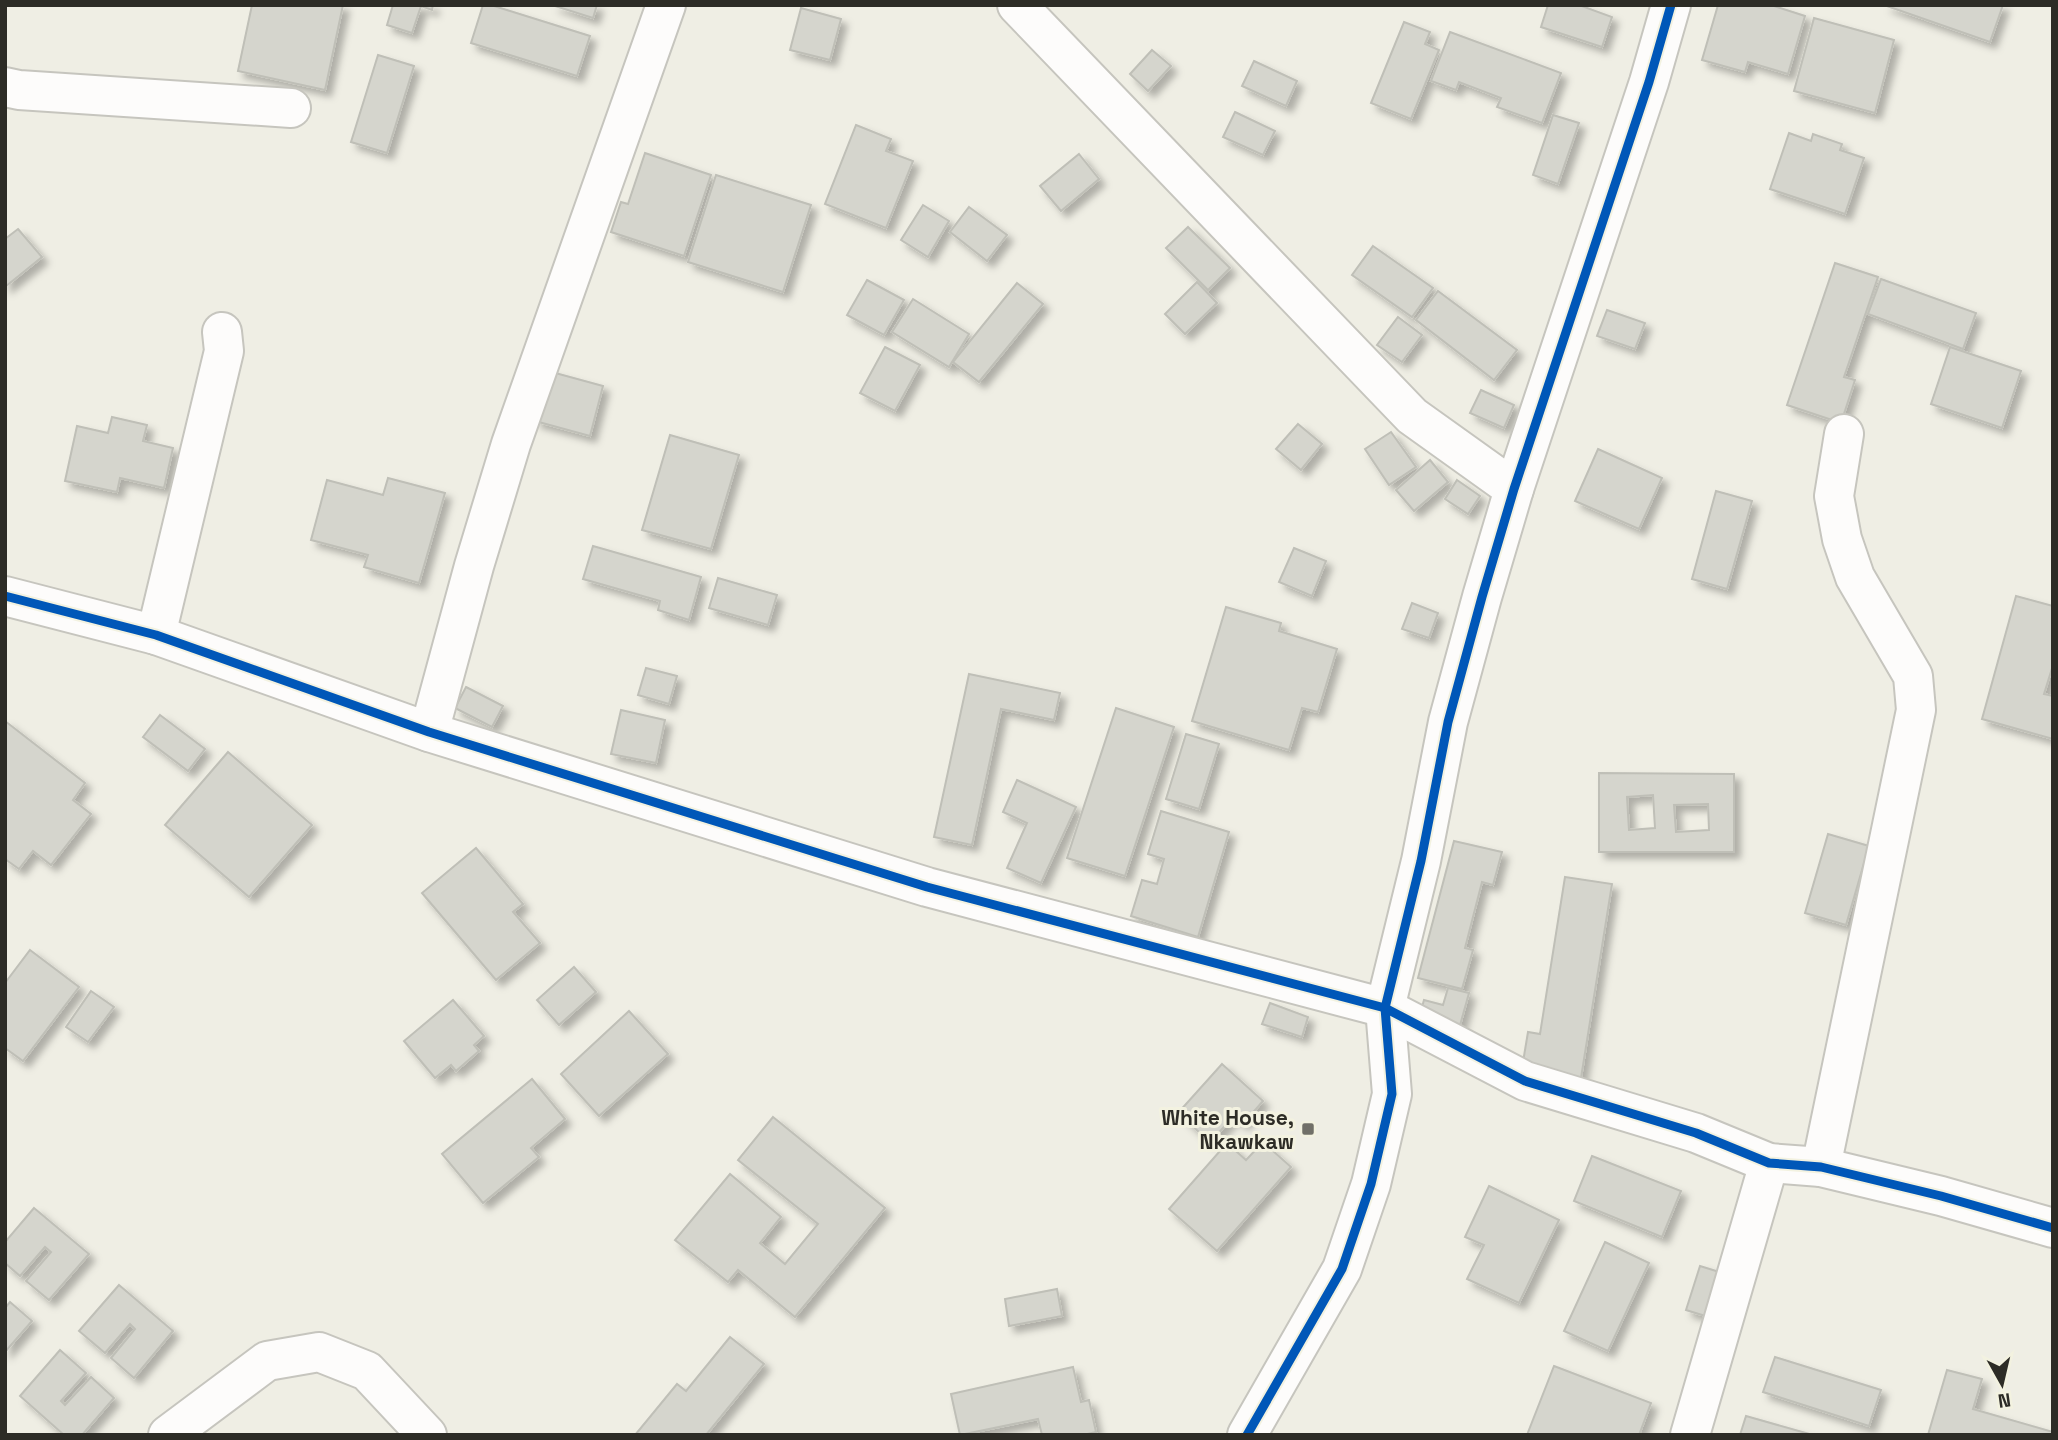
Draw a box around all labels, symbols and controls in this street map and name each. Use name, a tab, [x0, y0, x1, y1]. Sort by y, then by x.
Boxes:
place label: White House, Nkawkaw	[1161, 1104, 1294, 1155]
marker: White House, Nkawkaw	[1300, 1121, 1316, 1137]
north arrow	[1967, 1349, 2037, 1419]
text: N	[1996, 1387, 2012, 1414]

